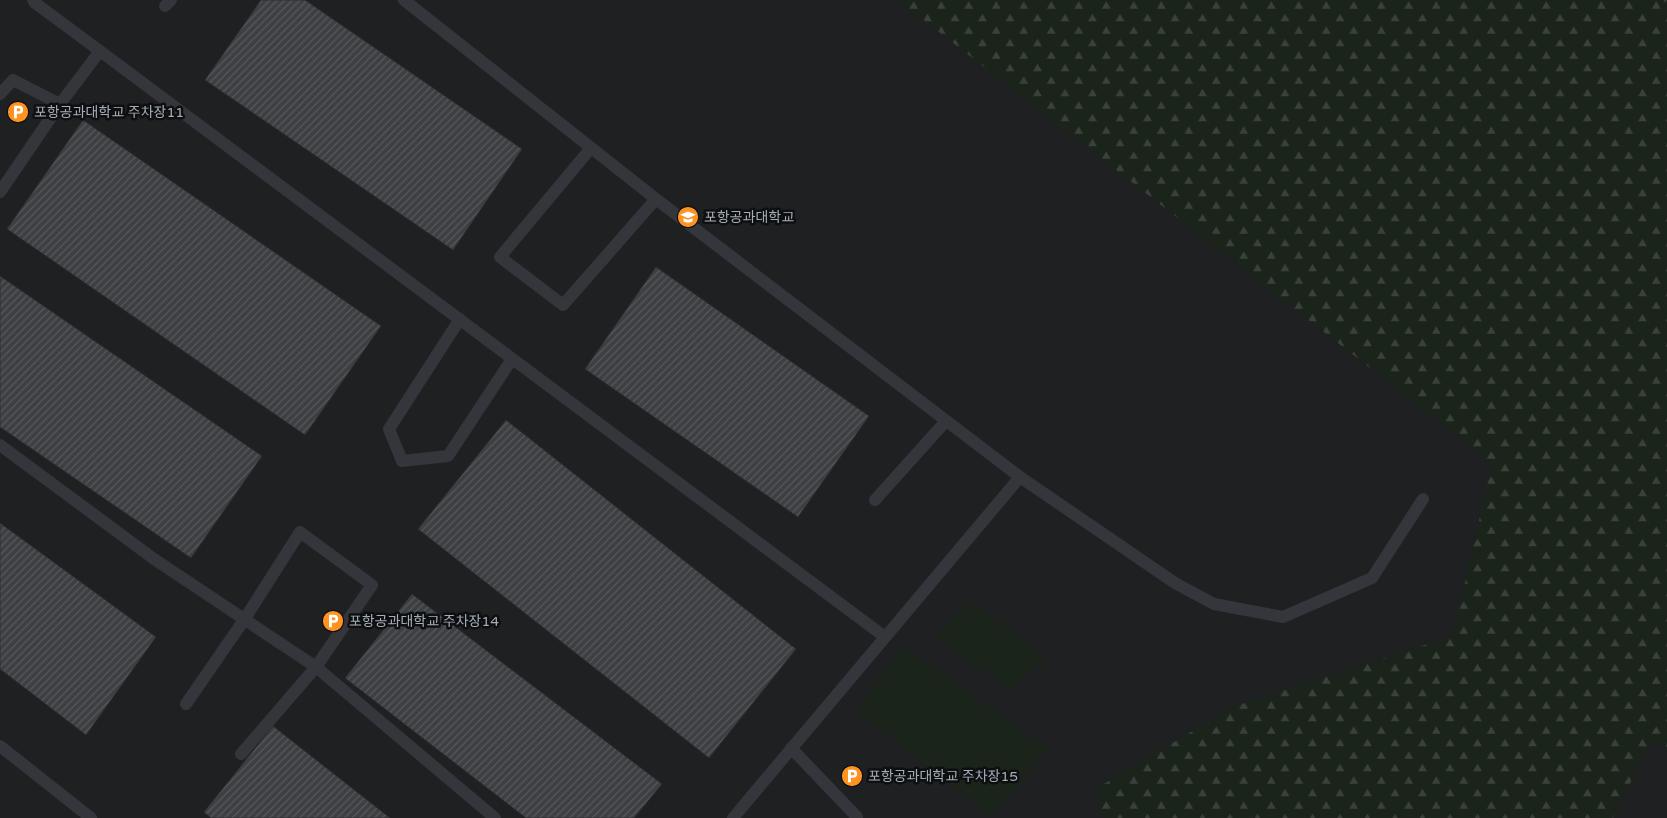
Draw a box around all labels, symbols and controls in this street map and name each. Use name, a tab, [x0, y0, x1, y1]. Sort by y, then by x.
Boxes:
parking icon: 포항공과대학교 주차장11	[6, 100, 30, 124]
place label: 포항공과대학교 주차장11	[34, 104, 184, 121]
school or university icon: 포항공과대학교	[676, 205, 700, 229]
place label: 포항공과대학교	[704, 209, 794, 226]
parking icon: 포항공과대학교 주차장14	[321, 609, 345, 633]
place label: 포항공과대학교 주차장14	[349, 613, 499, 630]
parking icon: 포항공과대학교 주차장15	[840, 764, 864, 788]
place label: 포항공과대학교 주차장15	[868, 768, 1018, 785]

